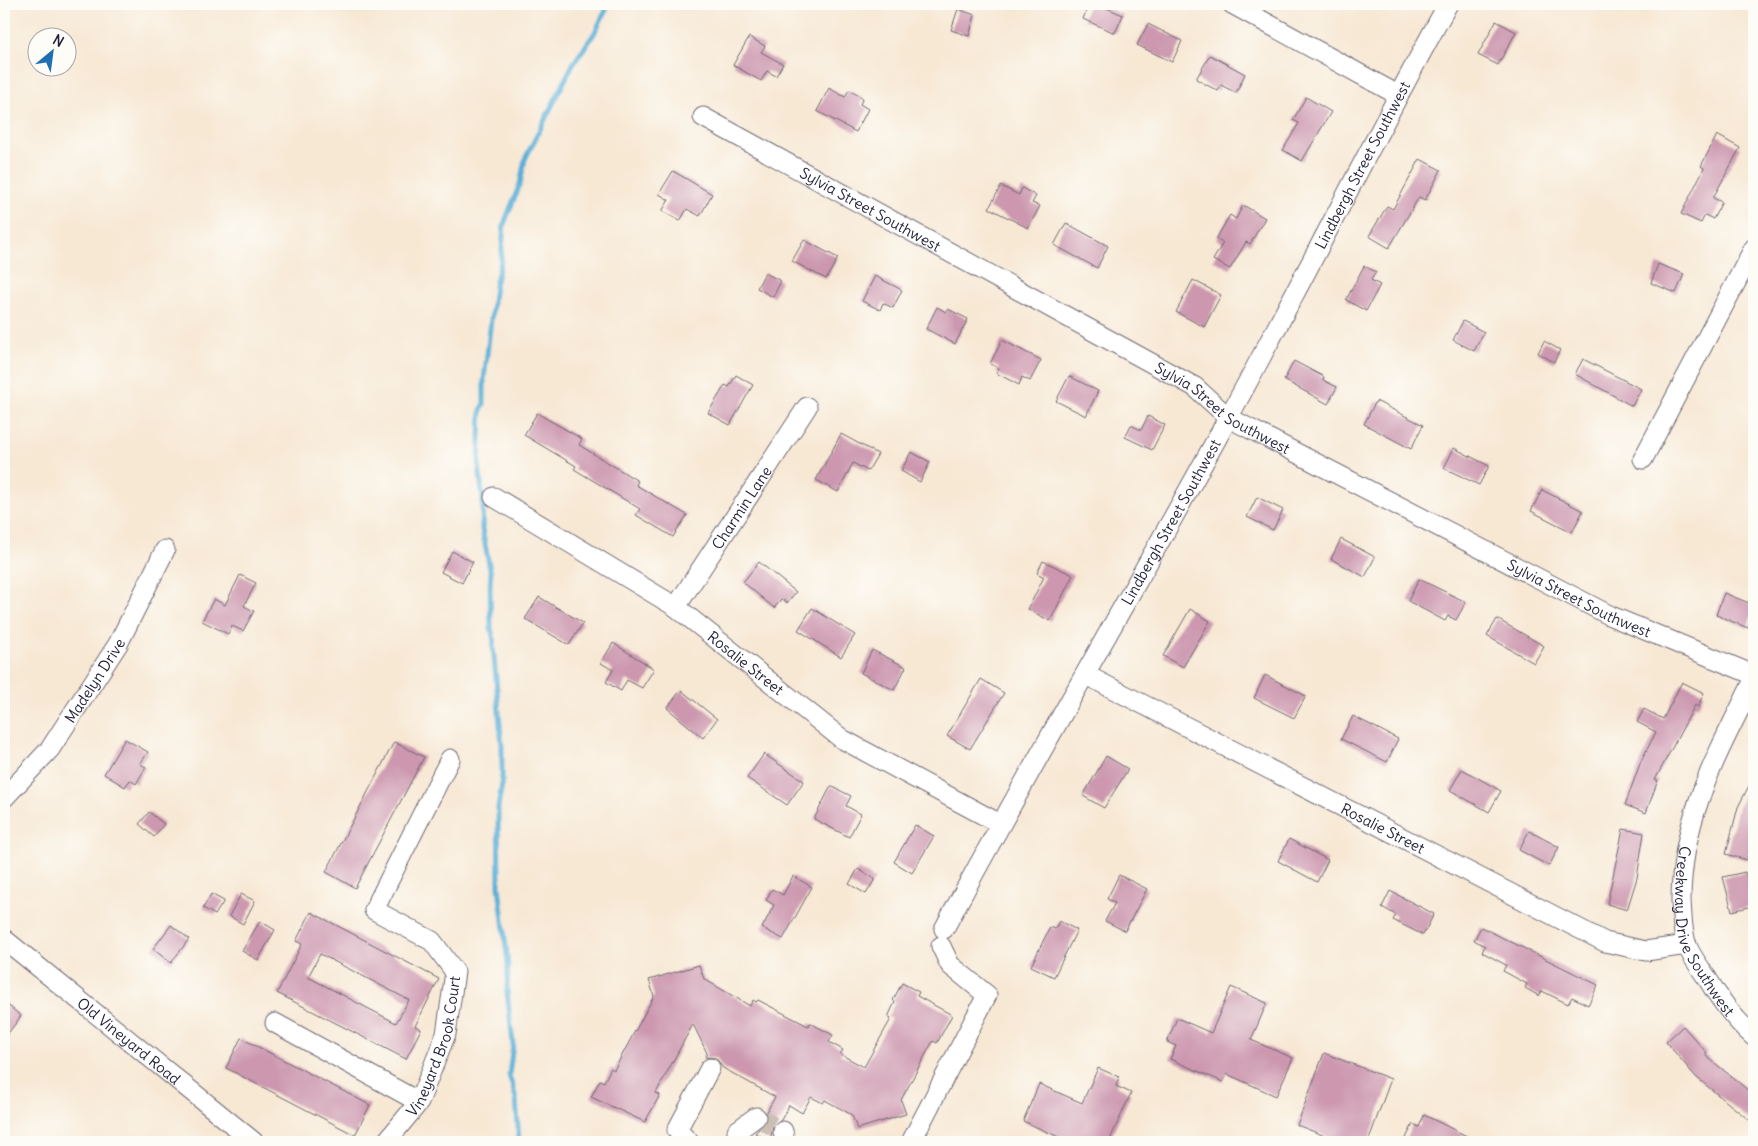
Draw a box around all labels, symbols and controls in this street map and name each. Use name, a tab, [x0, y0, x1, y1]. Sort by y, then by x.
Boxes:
north arrow	[28, 28, 78, 78]
text: N	[50, 30, 67, 51]
street label: Lindbergh Street Southwest	[1310, 78, 1414, 252]
street label: Sylvia Street Southwest	[797, 163, 944, 255]
street label: Sylvia Street Southwest	[1152, 357, 1293, 458]
street label: Lindbergh Street Southwest	[1117, 436, 1224, 608]
street label: Charmin Lane	[707, 462, 775, 553]
street label: Sylvia Street Southwest	[1504, 554, 1654, 641]
street label: Rosalie Street	[704, 627, 788, 699]
street label: Madelyn Drive	[60, 635, 129, 726]
street label: Rosalie Street	[1338, 798, 1428, 857]
street label: Creekway Drive Southwest	[1671, 845, 1739, 1020]
street label: Vineyard Brook Court	[402, 975, 464, 1120]
street label: Old Vineyard Road	[73, 993, 185, 1088]

